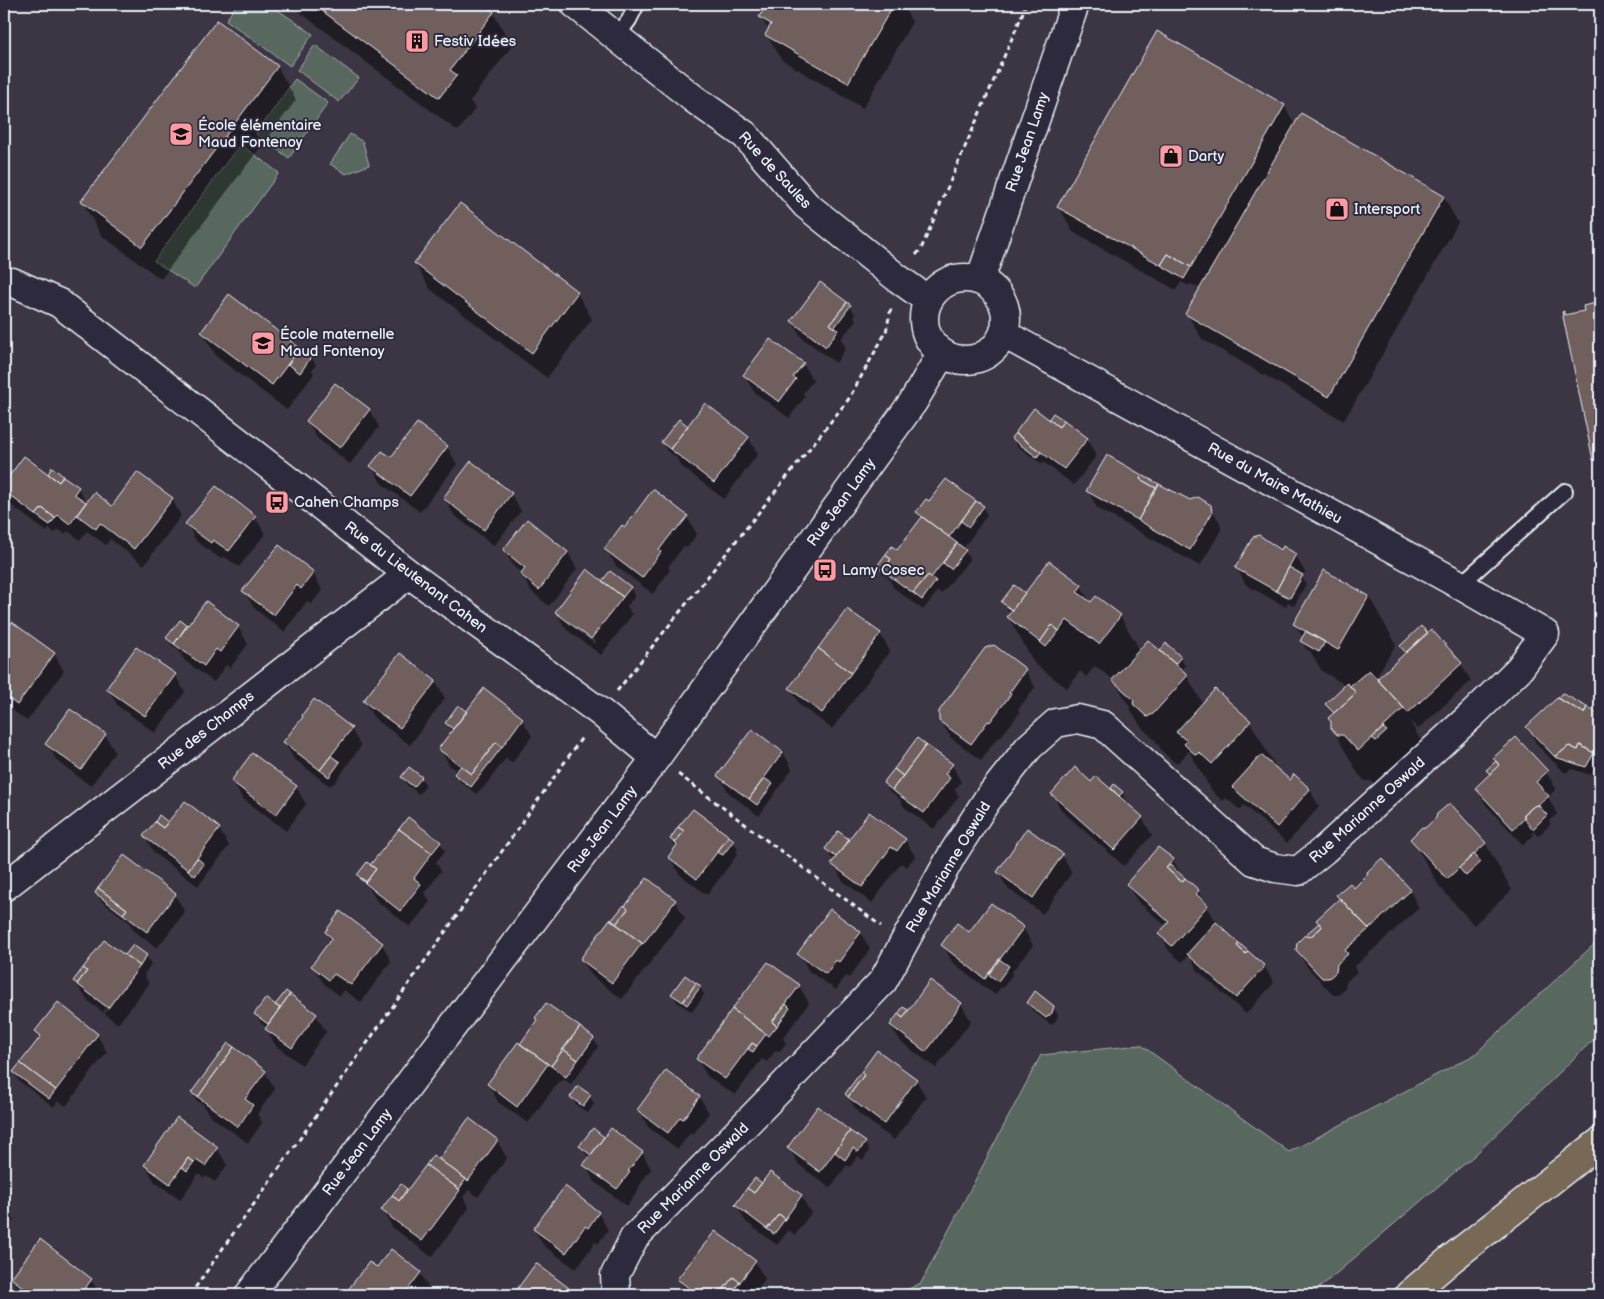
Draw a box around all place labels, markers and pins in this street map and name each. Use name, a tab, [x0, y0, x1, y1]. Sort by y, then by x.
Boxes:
building icon: Festiv Idées	[404, 28, 430, 54]
place label: Festiv Idées	[434, 32, 517, 51]
place label: École élémentaire Maud Fontenoy	[198, 116, 322, 152]
school or university icon: École élémentaire Maud Fontenoy	[168, 121, 194, 147]
shop icon: Darty	[1158, 143, 1184, 169]
place label: Darty	[1188, 147, 1224, 166]
shop icon: Intersport	[1324, 196, 1350, 222]
place label: Intersport	[1354, 200, 1421, 219]
place label: École maternelle Maud Fontenoy	[280, 325, 395, 361]
school or university icon: École maternelle Maud Fontenoy	[250, 330, 276, 356]
bus stop icon: Cahen Champs	[264, 489, 290, 515]
place label: Cahen Champs	[294, 493, 399, 512]
bus stop icon: Lamy Cosec	[812, 557, 838, 583]
place label: Lamy Cosec	[842, 561, 924, 580]

